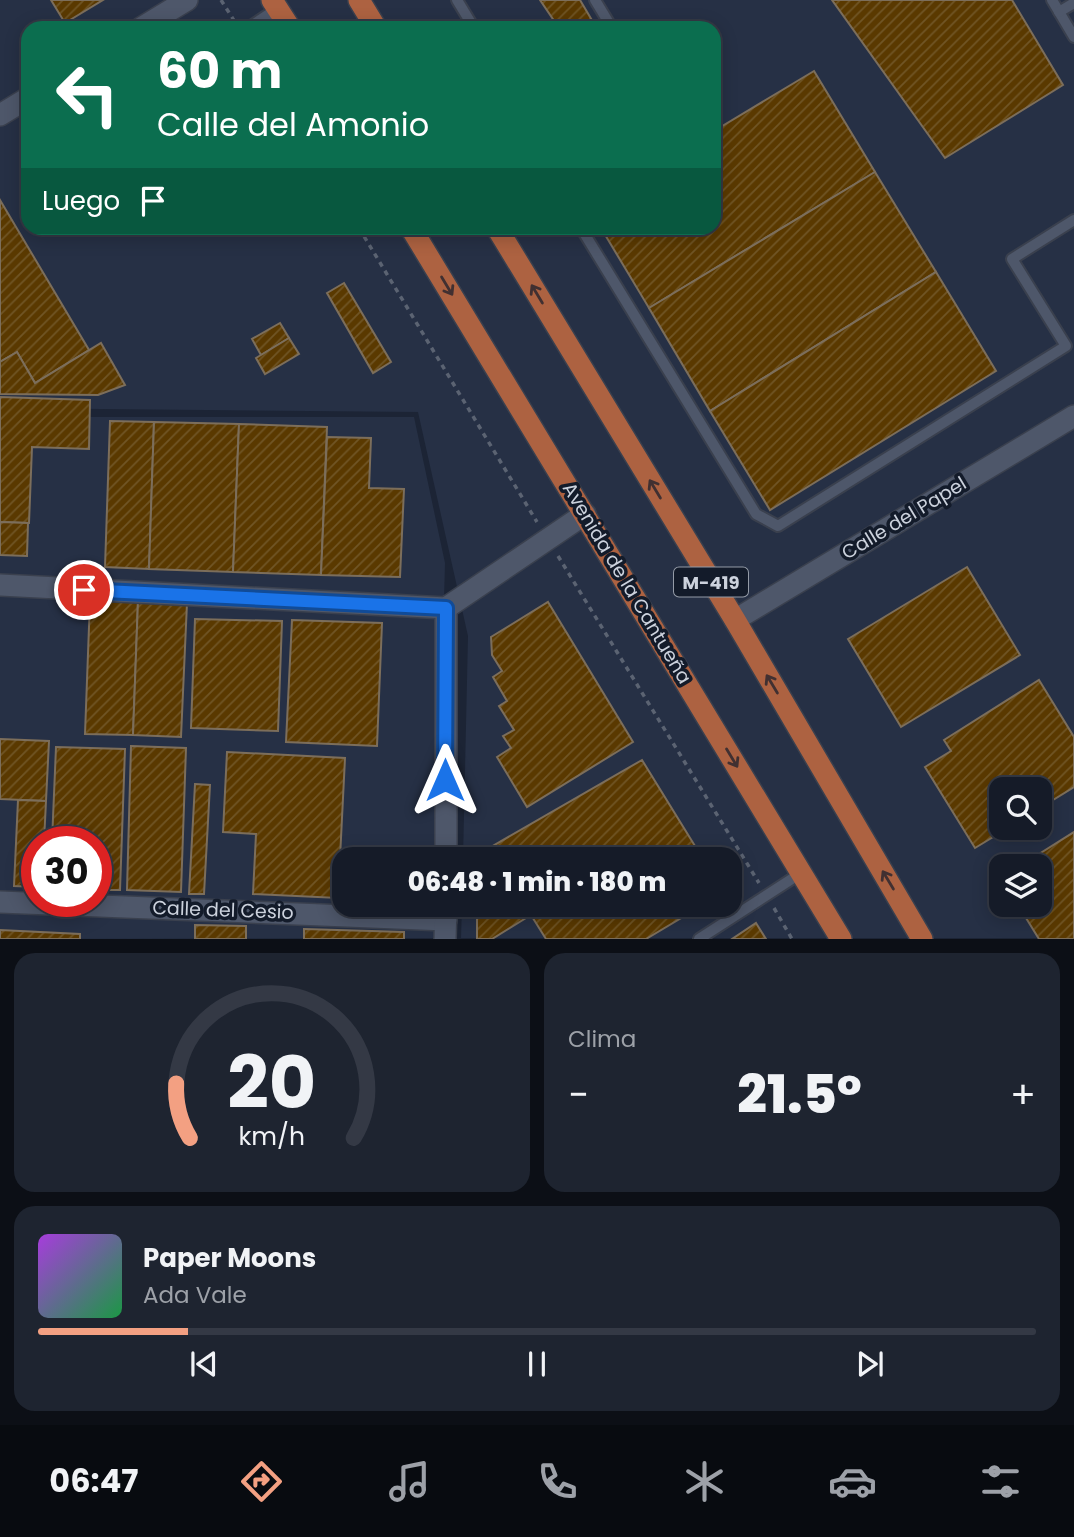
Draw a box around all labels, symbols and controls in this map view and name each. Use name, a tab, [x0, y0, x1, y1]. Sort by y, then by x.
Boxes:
text: 60 m	[157, 37, 282, 105]
icon: left	[42, 49, 133, 140]
text: Calle del Amonio	[157, 102, 429, 147]
icon: arrive	[134, 182, 172, 220]
text: Luego	[42, 183, 120, 219]
one-way arrow	[440, 275, 454, 295]
one-way arrow	[530, 285, 544, 305]
street label: Calle del Papel	[837, 470, 971, 566]
street label: Avenida de la Cantueña	[556, 477, 698, 689]
one-way arrow	[648, 479, 662, 499]
pin	[54, 560, 114, 620]
road number: M-419	[674, 568, 748, 596]
icon: arrive	[65, 571, 103, 609]
one-way arrow	[765, 674, 779, 694]
position arrow	[408, 743, 482, 817]
one-way arrow	[726, 748, 740, 768]
map controls	[989, 777, 1052, 917]
button: search	[989, 777, 1052, 840]
speed limit sign: 30	[21, 826, 112, 917]
button: layers	[989, 854, 1052, 917]
text: 06:48 · 1 min · 180 m	[408, 864, 666, 900]
one-way arrow	[880, 870, 894, 890]
street label: Calle del Cesio	[152, 894, 294, 926]
text: Clima	[568, 1023, 636, 1055]
text: 20	[227, 1033, 317, 1134]
text: 21.5°	[737, 1058, 862, 1131]
text: −	[568, 1068, 589, 1121]
text: +	[1010, 1068, 1036, 1121]
text: km/h	[239, 1119, 305, 1154]
text: Paper Moons	[143, 1240, 316, 1276]
text: Ada Vale	[143, 1279, 247, 1311]
icon: previous	[185, 1345, 223, 1383]
icon: pause	[518, 1345, 556, 1383]
icon: next	[851, 1345, 889, 1383]
icon: directions	[237, 1457, 286, 1506]
icon: music	[385, 1457, 434, 1506]
icon: phone	[533, 1457, 582, 1506]
icon: climate	[680, 1457, 729, 1506]
icon: car	[828, 1457, 877, 1506]
icon: filters	[976, 1457, 1025, 1506]
text: 06:47	[49, 1458, 138, 1503]

